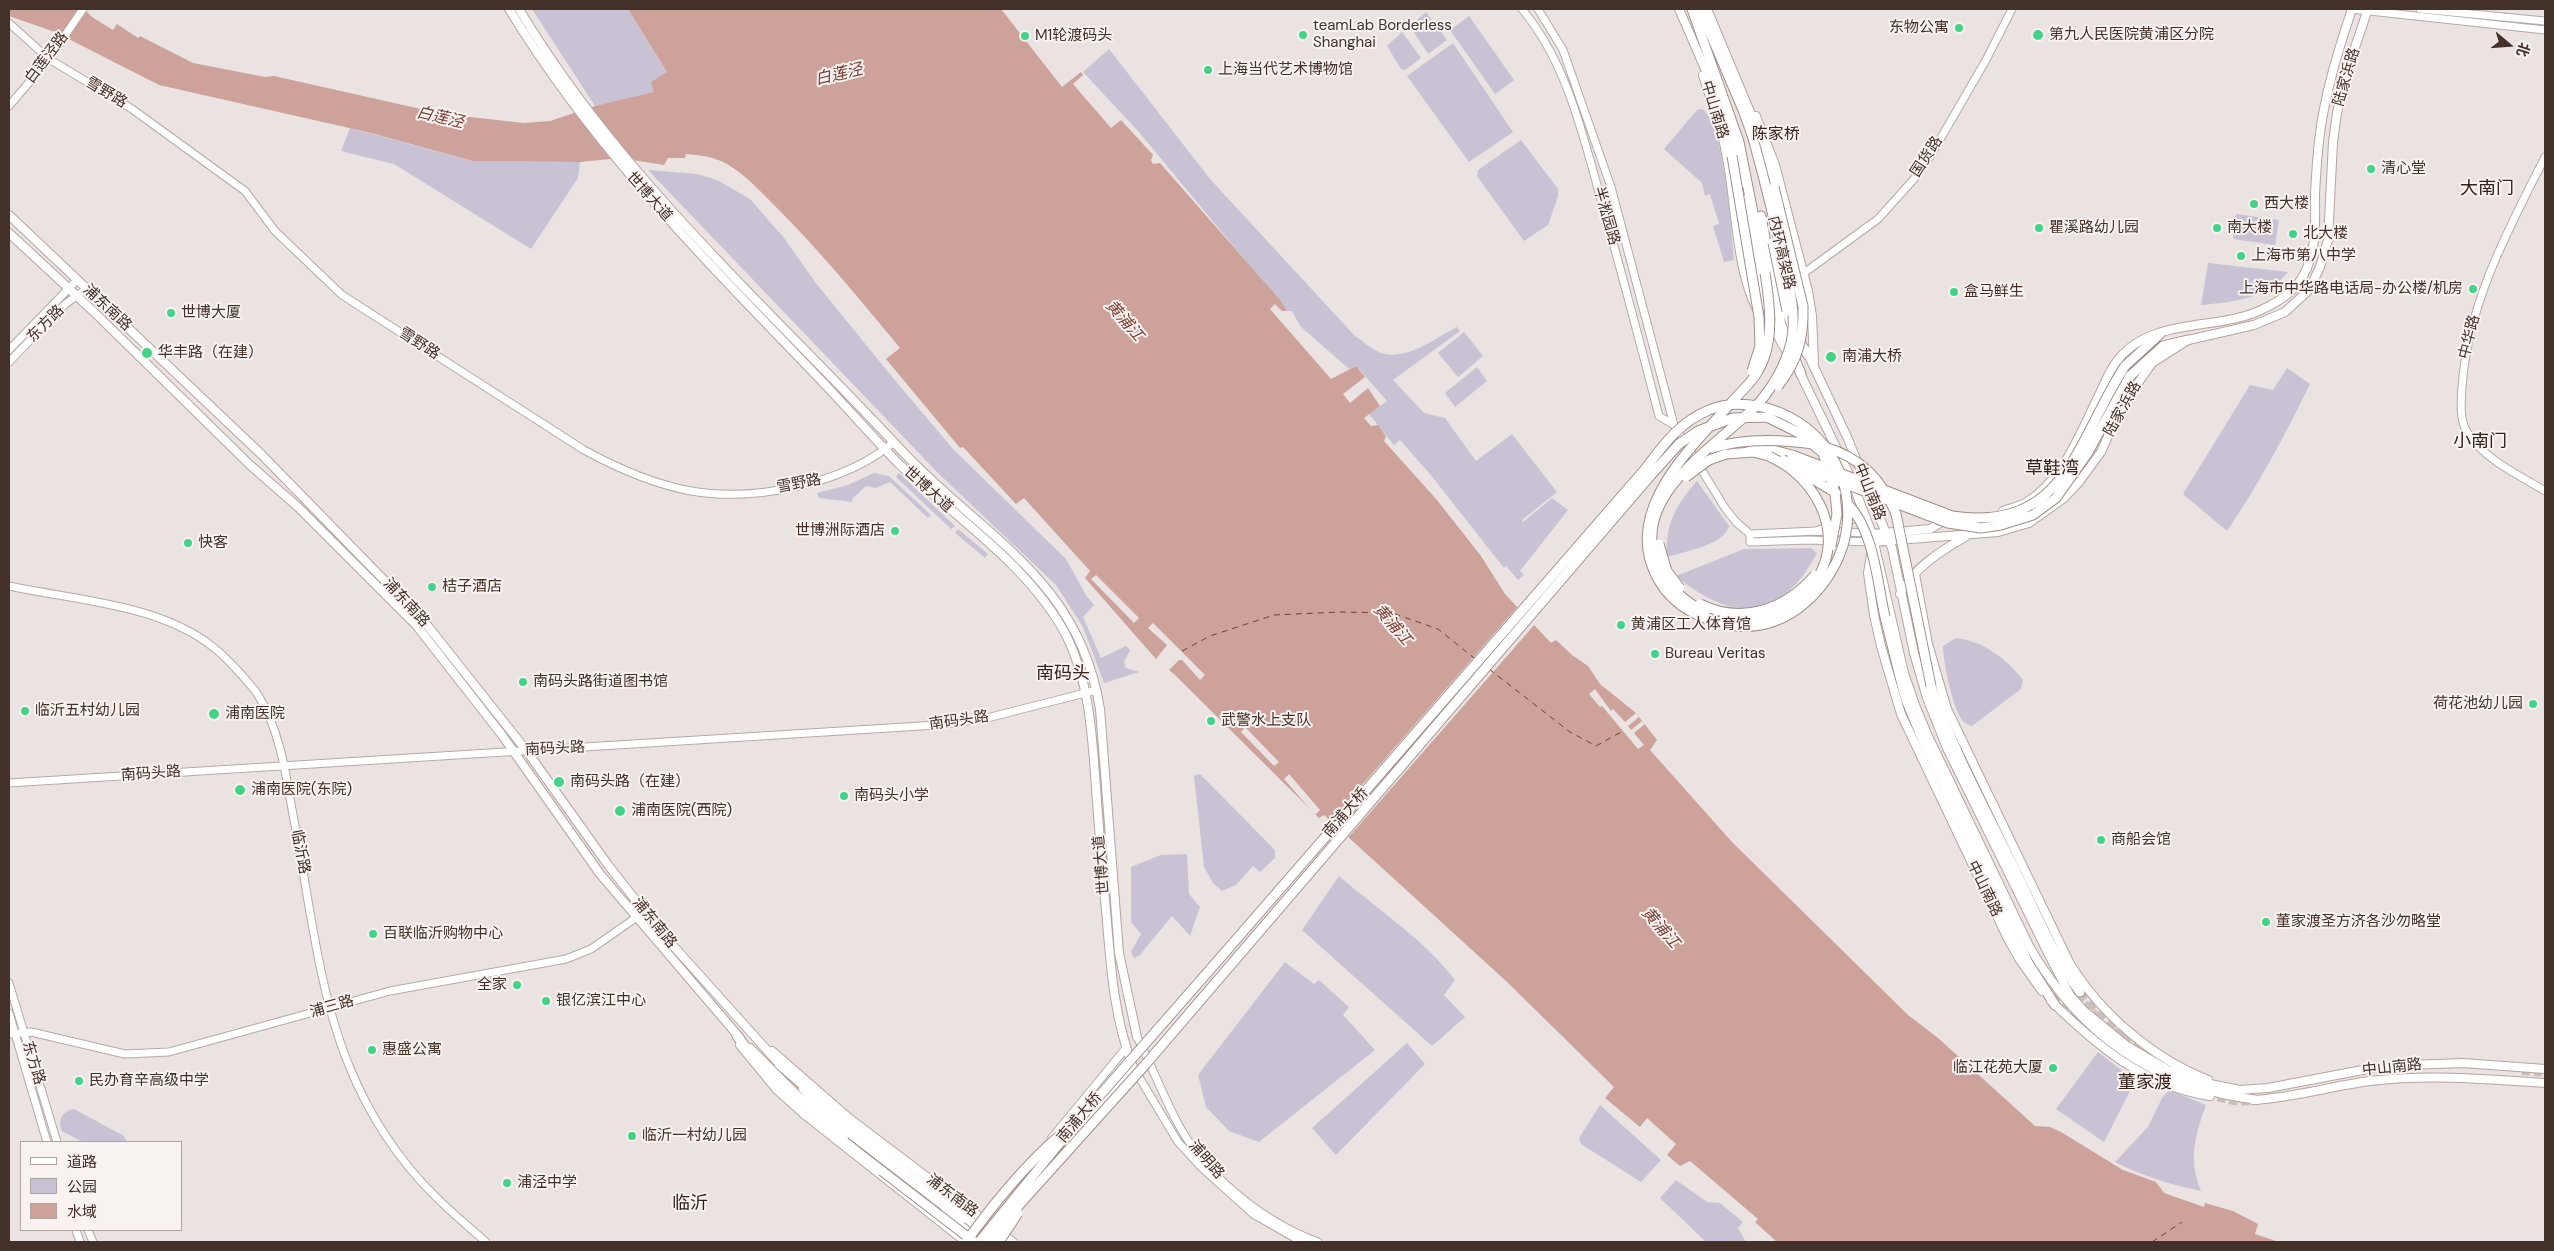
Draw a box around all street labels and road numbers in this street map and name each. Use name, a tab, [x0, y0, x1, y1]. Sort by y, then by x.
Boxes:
street label: 白莲泾路	[22, 29, 72, 87]
street label: 陆家浜路	[2330, 46, 2364, 108]
street label: 雪野路	[82, 74, 130, 112]
street label: 中山南路	[1697, 79, 1731, 141]
street label: 国货路	[1907, 133, 1947, 181]
street label: 世博大道	[622, 169, 676, 225]
street label: 半淞园路	[1589, 185, 1623, 247]
street label: 内环高架路	[1764, 214, 1798, 292]
street label: 浦东南路	[79, 281, 135, 335]
street label: 东方路	[24, 302, 68, 346]
street label: 中华路	[2456, 313, 2484, 361]
street label: 雪野路	[395, 324, 443, 364]
street label: 陆家浜路	[2101, 378, 2145, 440]
street label: 中山南路	[1849, 461, 1889, 523]
street label: 世博大道	[900, 463, 956, 517]
street label: 雪野路	[775, 471, 823, 497]
street label: 浦东南路	[379, 575, 433, 631]
street label: 南码头路	[928, 708, 990, 734]
street label: 南码头路	[525, 738, 585, 760]
street label: 南码头路	[120, 763, 182, 785]
street label: 南浦大桥	[1320, 784, 1372, 842]
street label: 临沂路	[287, 828, 313, 876]
street label: 世博大道	[1090, 834, 1114, 896]
street label: 中山南路	[1963, 858, 2005, 920]
street label: 浦东南路	[628, 894, 680, 952]
street label: 浦三路	[308, 992, 356, 1022]
street label: 东方路	[18, 1039, 48, 1087]
street label: 中山南路	[2361, 1056, 2423, 1080]
street label: 南浦大桥	[1054, 1089, 1106, 1147]
street label: 浦明路	[1184, 1137, 1228, 1183]
street label: 浦东南路	[923, 1171, 981, 1221]

